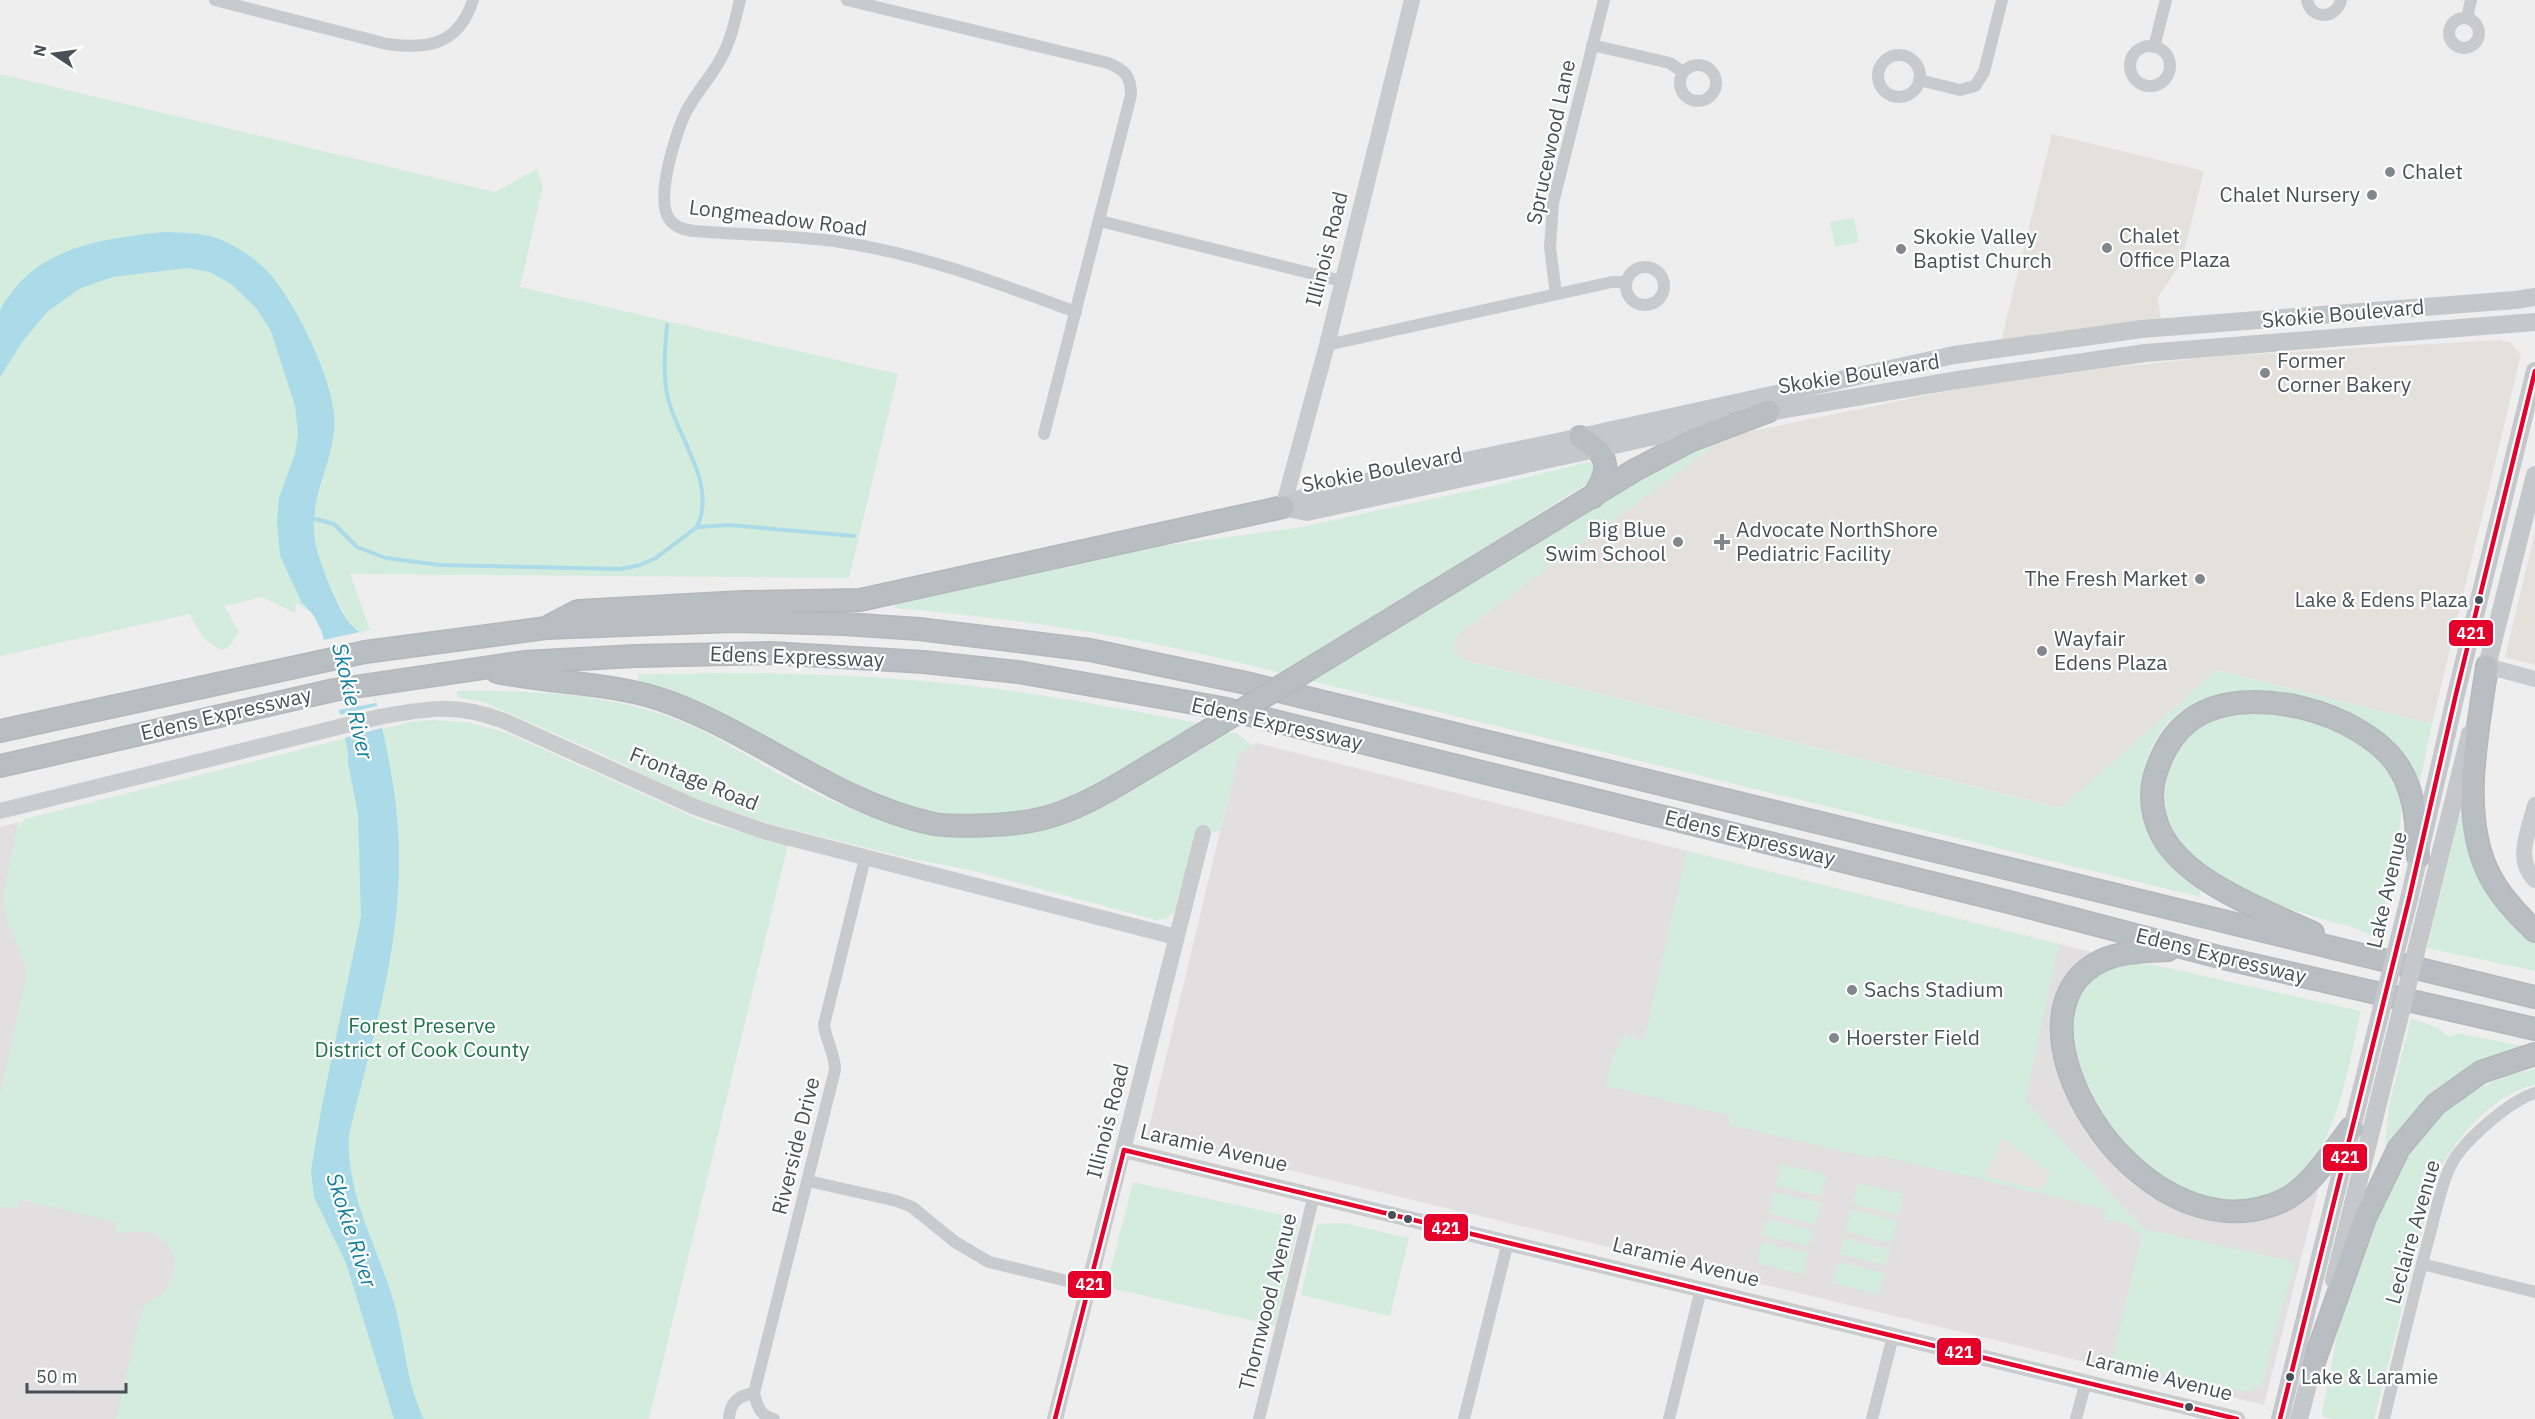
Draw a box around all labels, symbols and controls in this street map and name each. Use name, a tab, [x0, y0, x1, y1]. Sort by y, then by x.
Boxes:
north arrow	[24, 24, 84, 84]
text: N	[28, 43, 50, 59]
street label: Sprucewood Lane	[1519, 57, 1581, 227]
place label: Chalet	[2402, 157, 2463, 185]
marker: Chalet	[2383, 165, 2397, 179]
place label: Chalet Nursery	[2220, 180, 2361, 208]
street label: Illinois Road	[1298, 188, 1354, 309]
marker: Chalet Nursery	[2365, 188, 2379, 202]
street label: Longmeadow Road	[687, 192, 869, 242]
place label: Chalet Office Plaza	[2119, 221, 2230, 273]
place label: Skokie Valley Baptist Church	[1913, 222, 2052, 274]
marker: Chalet Office Plaza	[2100, 241, 2114, 255]
marker: Skokie Valley Baptist Church	[1894, 242, 1908, 256]
street label: Skokie Boulevard	[2260, 292, 2425, 334]
street label: Skokie Boulevard	[1776, 346, 1942, 400]
place label: Former Corner Bakery	[2277, 346, 2412, 398]
marker: Former Corner Bakery	[2258, 366, 2272, 380]
street label: Skokie Boulevard	[1299, 440, 1465, 498]
place label: Big Blue Swim School	[1545, 515, 1666, 567]
place label: Advocate NorthShore Pediatric Facility	[1736, 515, 1938, 567]
marker: Advocate NorthShore Pediatric Facility	[1713, 533, 1731, 551]
marker: Big Blue Swim School	[1671, 535, 1685, 549]
place label: The Fresh Market	[2024, 564, 2188, 592]
marker: The Fresh Market	[2193, 572, 2207, 586]
place label: Lake & Edens Plaza	[2295, 586, 2468, 613]
marker: Lake & Edens Plaza	[2473, 594, 2485, 606]
line badge: 421	[2448, 619, 2494, 647]
text: 421	[2457, 623, 2486, 643]
place label: Wayfair Edens Plaza	[2054, 624, 2167, 676]
street label: Edens Expressway	[709, 639, 885, 673]
water label: Skokie River	[326, 640, 381, 763]
marker: Wayfair Edens Plaza	[2035, 644, 2049, 658]
street label: Edens Expressway	[137, 680, 315, 746]
street label: Edens Expressway	[1189, 690, 1366, 756]
street label: Frontage Road	[626, 739, 763, 817]
street label: Edens Expressway	[1662, 802, 1839, 872]
street label: Lake Avenue	[2359, 829, 2413, 951]
street label: Edens Expressway	[2133, 920, 2310, 990]
place label: Sachs Stadium	[1864, 975, 2004, 1003]
marker: Sachs Stadium	[1845, 983, 1859, 997]
park label: Forest Preserve District of Cook County	[314, 1011, 530, 1063]
place label: Hoerster Field	[1846, 1023, 1980, 1051]
marker: Hoerster Field	[1827, 1031, 1841, 1045]
street label: Illinois Road	[1079, 1060, 1135, 1181]
street label: Riverside Drive	[764, 1074, 826, 1218]
street label: Laramie Avenue	[1138, 1116, 1291, 1178]
line badge: 421	[2322, 1143, 2368, 1172]
text: 421	[2331, 1147, 2360, 1167]
street label: Leclaire Avenue	[2378, 1156, 2446, 1307]
water label: Skokie River	[320, 1169, 385, 1292]
unlabelled marker	[1386, 1209, 1398, 1221]
street label: Thornwood Avenue	[1231, 1210, 1303, 1393]
unlabelled marker	[1402, 1213, 1414, 1225]
line badge: 421	[1423, 1213, 1469, 1242]
text: 421	[1432, 1218, 1461, 1238]
street label: Laramie Avenue	[1610, 1229, 1763, 1293]
line badge: 421	[1067, 1270, 1112, 1299]
text: 421	[1076, 1274, 1105, 1294]
line badge: 421	[1936, 1337, 1982, 1366]
text: 421	[1945, 1342, 1974, 1362]
street label: Laramie Avenue	[2083, 1343, 2236, 1407]
scale bar	[27, 1356, 126, 1394]
place label: Lake & Laramie	[2301, 1363, 2438, 1390]
text: 50 m	[36, 1365, 78, 1388]
marker: Lake & Laramie	[2284, 1371, 2296, 1383]
unlabelled marker	[2183, 1401, 2195, 1413]

